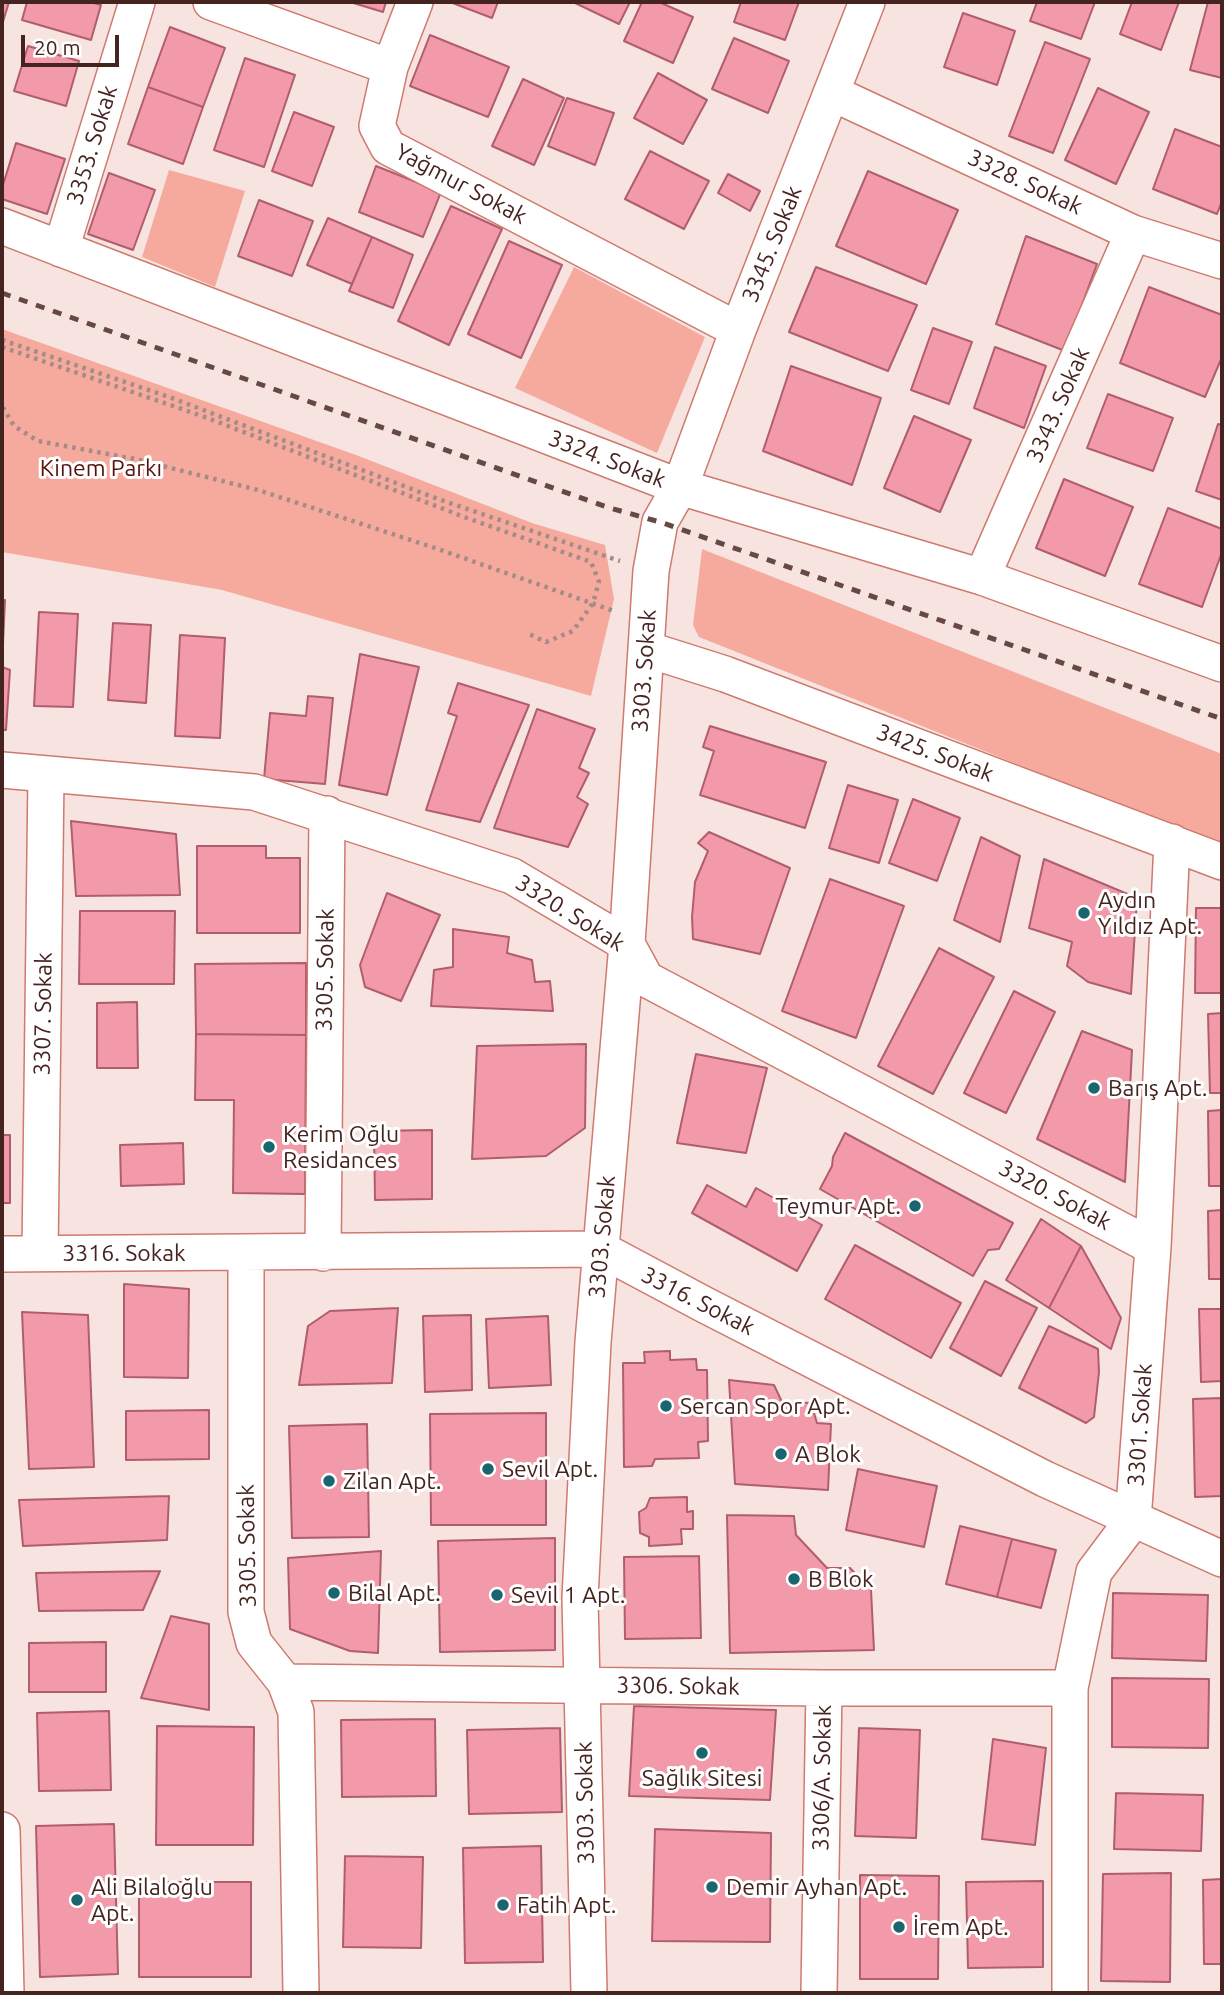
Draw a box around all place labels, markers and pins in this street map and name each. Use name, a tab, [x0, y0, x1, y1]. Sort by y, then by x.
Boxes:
place label: Aydın Yıldız Apt.	[1098, 886, 1202, 940]
marker: Aydın Yıldız Apt.	[1076, 905, 1092, 921]
place label: Barış Apt.	[1108, 1074, 1207, 1102]
marker: Barış Apt.	[1086, 1080, 1102, 1096]
place label: Kerim Oğlu Residances	[283, 1120, 399, 1174]
marker: Kerim Oğlu Residances	[261, 1139, 277, 1155]
place label: Teymur Apt.	[775, 1192, 901, 1220]
marker: Teymur Apt.	[907, 1198, 923, 1214]
place label: Sercan Spor Apt.	[680, 1392, 851, 1420]
marker: Sercan Spor Apt.	[658, 1398, 674, 1414]
place label: A Blok	[795, 1440, 861, 1468]
marker: A Blok	[773, 1446, 789, 1462]
place label: Sevil Apt.	[502, 1455, 598, 1483]
marker: Sevil Apt.	[480, 1461, 496, 1477]
place label: Zilan Apt.	[343, 1467, 442, 1495]
marker: Zilan Apt.	[321, 1473, 337, 1489]
place label: B Blok	[808, 1565, 874, 1593]
marker: B Blok	[786, 1571, 802, 1587]
place label: Bilal Apt.	[348, 1579, 441, 1607]
place label: Sevil 1 Apt.	[511, 1581, 625, 1609]
marker: Bilal Apt.	[326, 1585, 342, 1601]
marker: Sevil 1 Apt.	[489, 1587, 505, 1603]
marker: Sağlık Sitesi	[694, 1745, 710, 1761]
place label: Sağlık Sitesi	[642, 1764, 762, 1792]
place label: Ali Bilaloğlu Apt.	[91, 1873, 213, 1927]
place label: Demir Ayhan Apt.	[726, 1873, 907, 1901]
marker: Demir Ayhan Apt.	[704, 1879, 720, 1895]
place label: Fatih Apt.	[517, 1891, 616, 1919]
marker: Ali Bilaloğlu Apt.	[69, 1892, 85, 1908]
marker: Fatih Apt.	[495, 1897, 511, 1913]
place label: İrem Apt.	[913, 1913, 1009, 1941]
marker: İrem Apt.	[891, 1919, 907, 1935]

